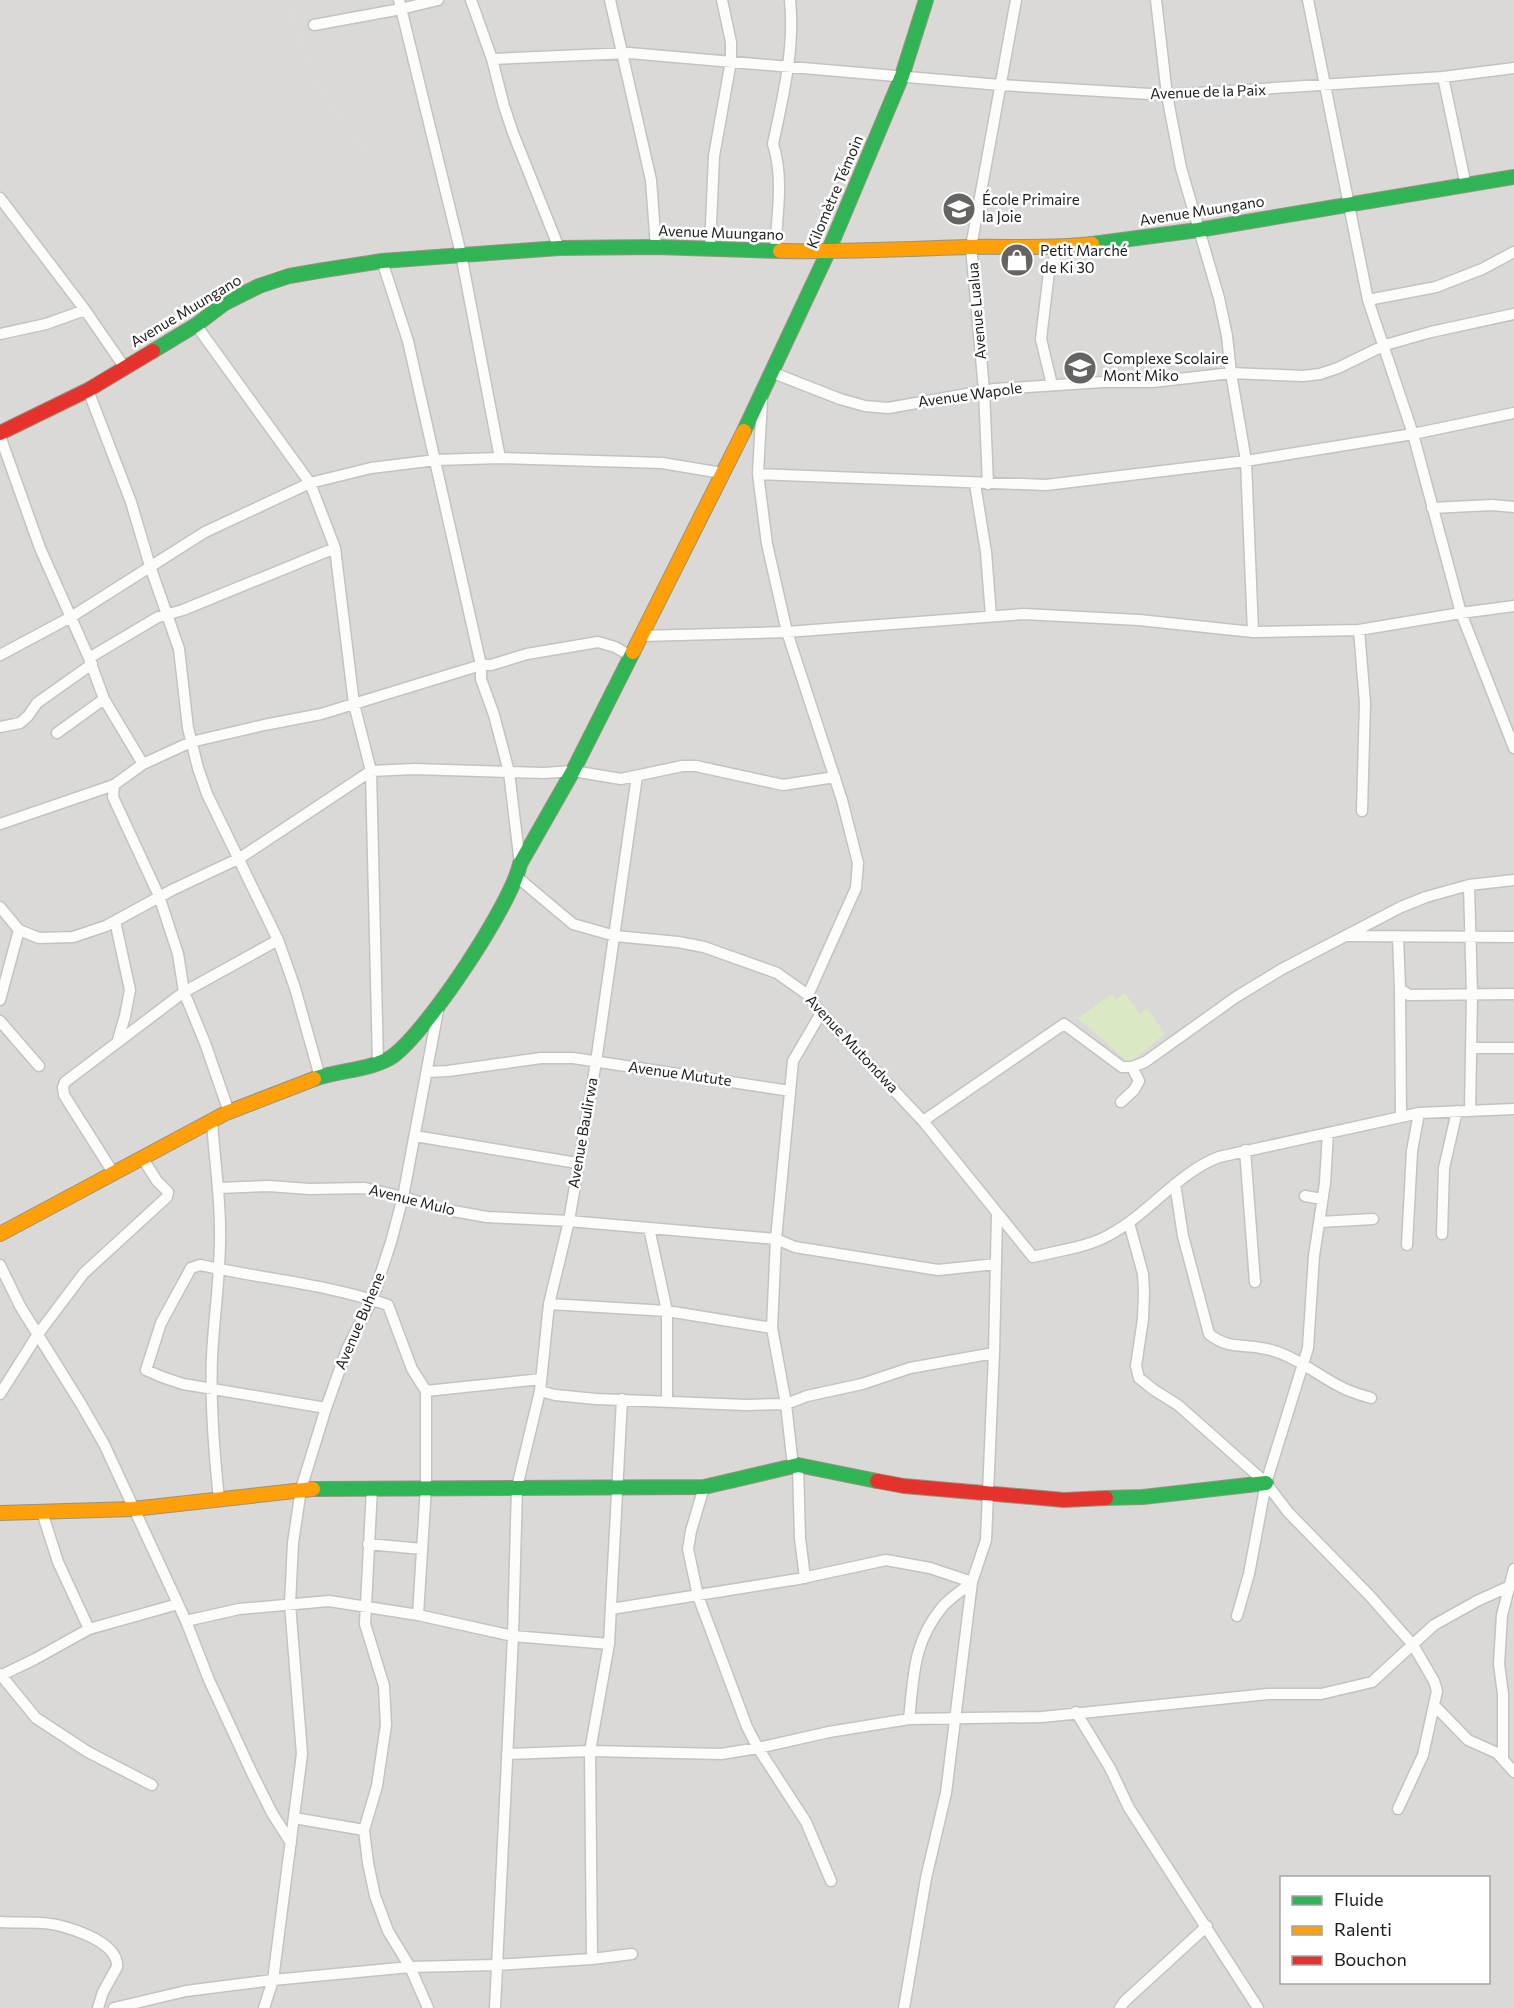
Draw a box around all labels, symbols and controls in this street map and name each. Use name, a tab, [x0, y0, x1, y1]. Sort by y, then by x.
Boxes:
street label: Avenue de la Paix	[1150, 80, 1266, 102]
street label: Kilomètre Témoin	[802, 132, 866, 251]
place label: École Primaire la Joie	[982, 189, 1080, 225]
school or university icon: École Primaire la Joie	[941, 191, 977, 227]
street label: Avenue Muungano	[1138, 191, 1265, 229]
street label: Avenue Muungano	[658, 221, 784, 243]
place label: Petit Marché de Ki 30	[1040, 241, 1128, 276]
shop icon: Petit Marché de Ki 30	[999, 242, 1035, 278]
street label: Avenue Lualua	[963, 262, 989, 361]
street label: Avenue Muungano	[127, 270, 244, 350]
place label: Complexe Scolaire Mont Miko	[1103, 349, 1229, 384]
school or university icon: Complexe Scolaire Mont Miko	[1062, 350, 1098, 386]
street label: Avenue Wapole	[917, 378, 1023, 410]
street label: Avenue Mutondwa	[803, 991, 903, 1096]
street label: Avenue Mutute	[627, 1057, 733, 1089]
street label: Avenue Baulirwa	[563, 1076, 601, 1190]
street label: Avenue Mulo	[367, 1180, 457, 1218]
street label: Avenue Buhene	[330, 1269, 388, 1372]
legend	[1280, 1876, 1490, 1984]
text: Fluide	[1334, 1888, 1383, 1910]
text: Ralenti	[1334, 1918, 1392, 1940]
text: Bouchon	[1334, 1948, 1407, 1970]

